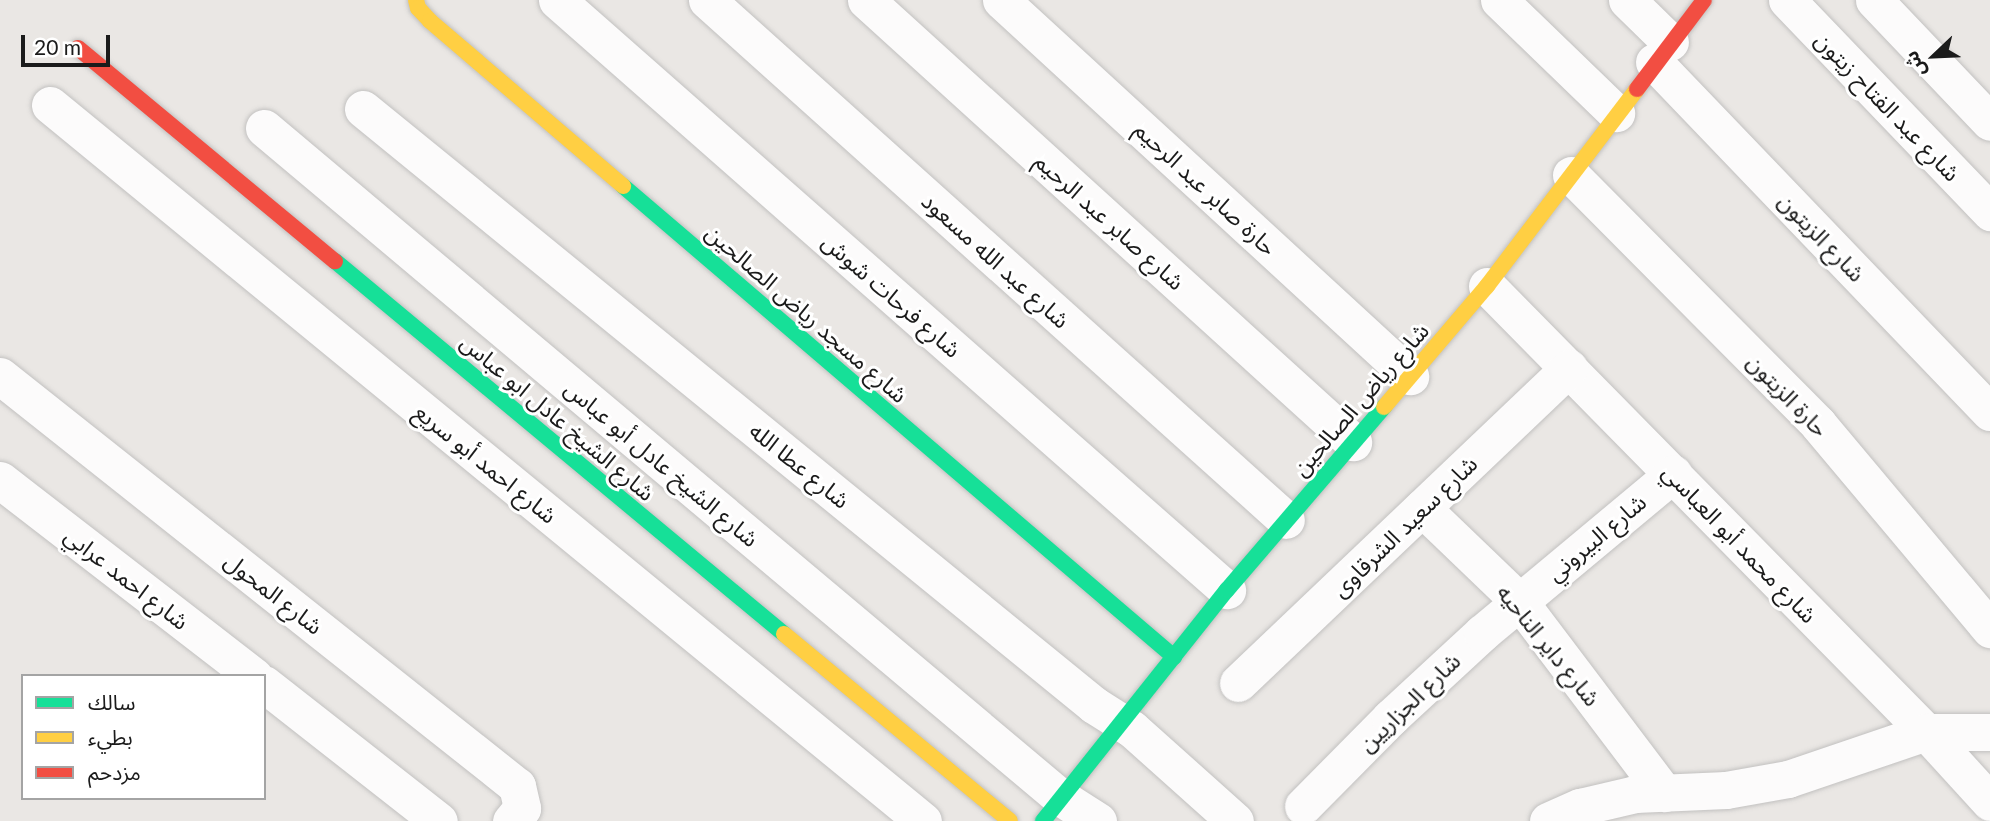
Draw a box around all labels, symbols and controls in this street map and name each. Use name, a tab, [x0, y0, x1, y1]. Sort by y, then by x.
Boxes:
scale bar	[24, 21, 114, 65]
north arrow	[1899, 21, 1969, 91]
street label: شارع عبد الفتاح زيتون	[1810, 26, 1966, 186]
text: 20 m	[34, 34, 81, 59]
street label: حارة صابر عبد الرحيم	[1129, 115, 1283, 261]
street label: شارع صابر عبد الرحيم	[1030, 147, 1190, 295]
street label: شارع عبد الله مسعود	[916, 186, 1076, 334]
street label: شارع الزيتون	[1773, 187, 1871, 287]
street label: شارع مسجد رياض الصالحين	[700, 218, 914, 408]
street label: شارع فرحات شوش	[817, 227, 967, 363]
street label: شارع رياض الصالحين	[1286, 317, 1434, 481]
street label: شارع الشيخ عادل ابو عباس	[455, 328, 661, 506]
street label: حارة الزيتون	[1742, 348, 1834, 442]
street label: شارع الشيخ عادل أبو عباس	[559, 374, 765, 552]
street label: شارع احمد أبو سريع	[409, 397, 563, 529]
street label: شارع عطا الله	[744, 416, 856, 514]
street label: شارع سعيد الشرقاوى	[1326, 450, 1482, 602]
street label: شارع محمد أبو العباسي	[1657, 458, 1823, 628]
street label: شارع البيروني	[1541, 487, 1651, 587]
street label: شارع احمد عرابي	[59, 521, 195, 635]
street label: شارع المحول	[219, 546, 329, 640]
street label: شارع داير الناحيه	[1492, 579, 1606, 711]
street label: شارع الجزاريين	[1352, 647, 1466, 757]
legend	[21, 674, 266, 800]
text: سالك	[88, 689, 135, 714]
text: بطيء	[88, 724, 133, 749]
text: مزدحم	[88, 759, 141, 784]

